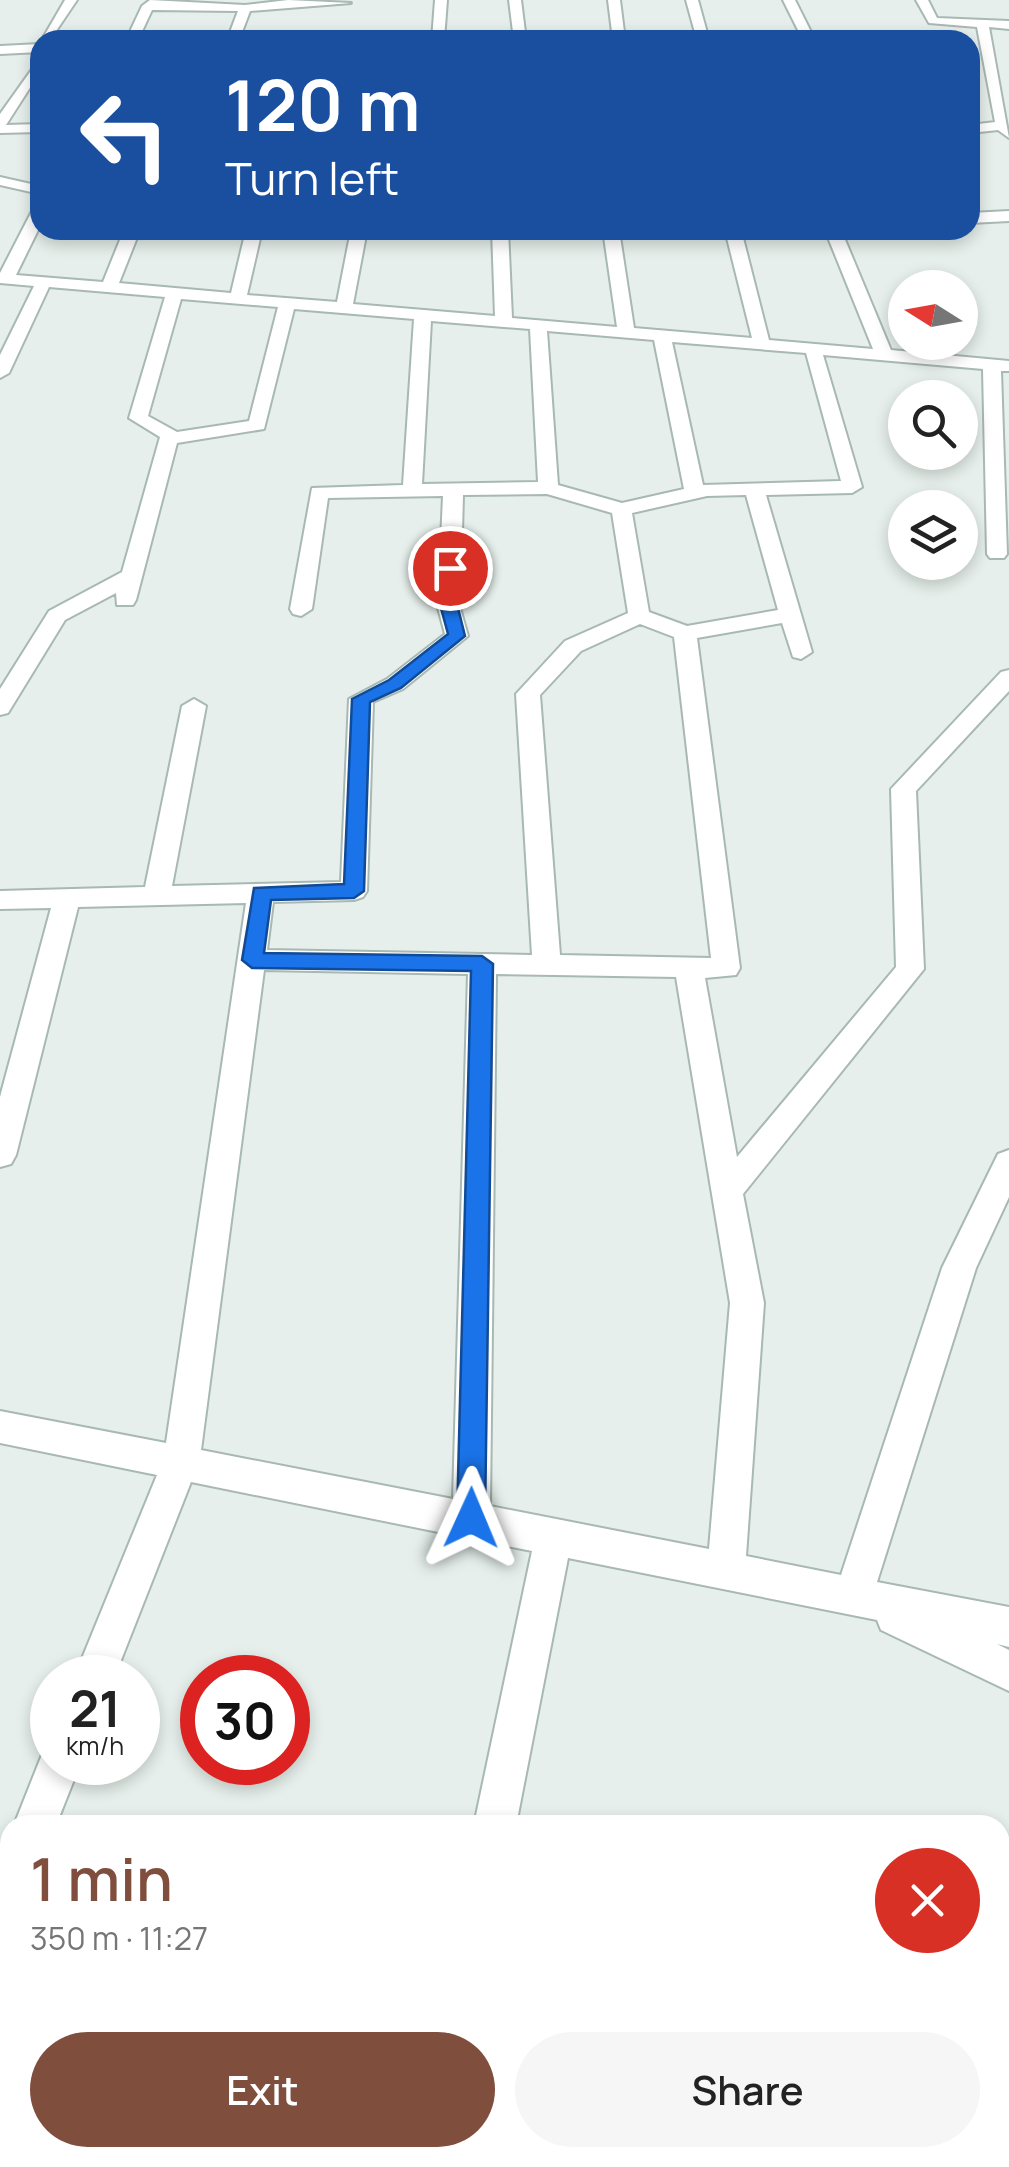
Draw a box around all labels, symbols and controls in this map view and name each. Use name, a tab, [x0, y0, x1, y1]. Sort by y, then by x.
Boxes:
text: 120 m	[225, 56, 420, 152]
icon: left	[60, 70, 190, 200]
text: Turn left	[225, 147, 399, 209]
north arrow	[888, 270, 978, 360]
map controls	[888, 270, 978, 580]
button: search	[888, 380, 978, 470]
button: layers	[888, 490, 978, 580]
pin	[408, 526, 493, 611]
icon: arrive	[423, 541, 478, 596]
position arrow	[419, 1466, 523, 1570]
speed limit sign: 30	[180, 1655, 310, 1785]
text: 21	[69, 1674, 121, 1742]
text: km/h	[66, 1728, 124, 1763]
text: 1 min	[30, 1837, 173, 1919]
button: close	[875, 1848, 980, 1953]
text: 350 m · 11:27	[30, 1916, 208, 1960]
button: Exit	[30, 2032, 495, 2147]
button: Share	[515, 2032, 980, 2147]

